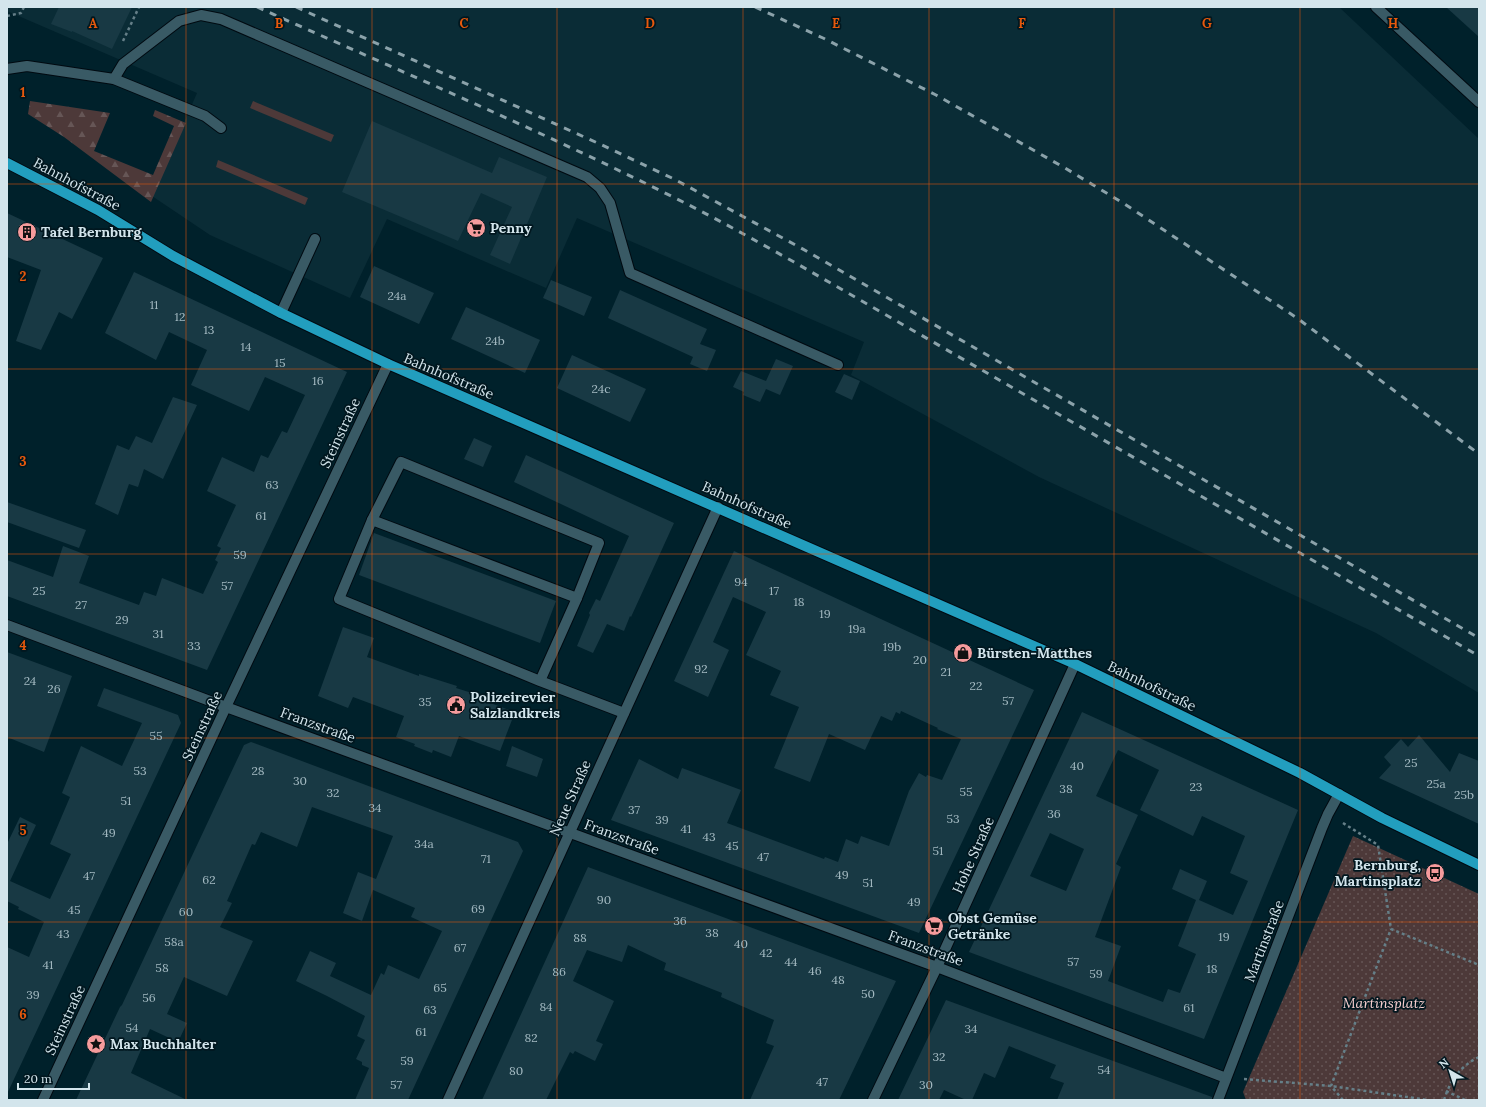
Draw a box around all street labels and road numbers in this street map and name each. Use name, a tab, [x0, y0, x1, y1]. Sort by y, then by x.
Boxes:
street label: Bahnhofstraße	[30, 153, 124, 215]
street label: Bahnhofstraße	[401, 349, 497, 403]
street label: Steinstraße	[316, 395, 364, 471]
street label: Bahnhofstraße	[699, 477, 795, 533]
street label: Bahnhofstraße	[1105, 657, 1200, 715]
street label: Steinstraße	[178, 688, 226, 764]
street label: Franzstraße	[278, 703, 358, 747]
street label: Neue Straße	[545, 757, 595, 839]
street label: Hohe Straße	[948, 813, 998, 896]
street label: Franzstraße	[582, 815, 662, 859]
street label: Martinstraße	[1240, 897, 1288, 985]
street label: Franzstraße	[886, 926, 966, 970]
street label: Steinstraße	[41, 982, 89, 1058]

